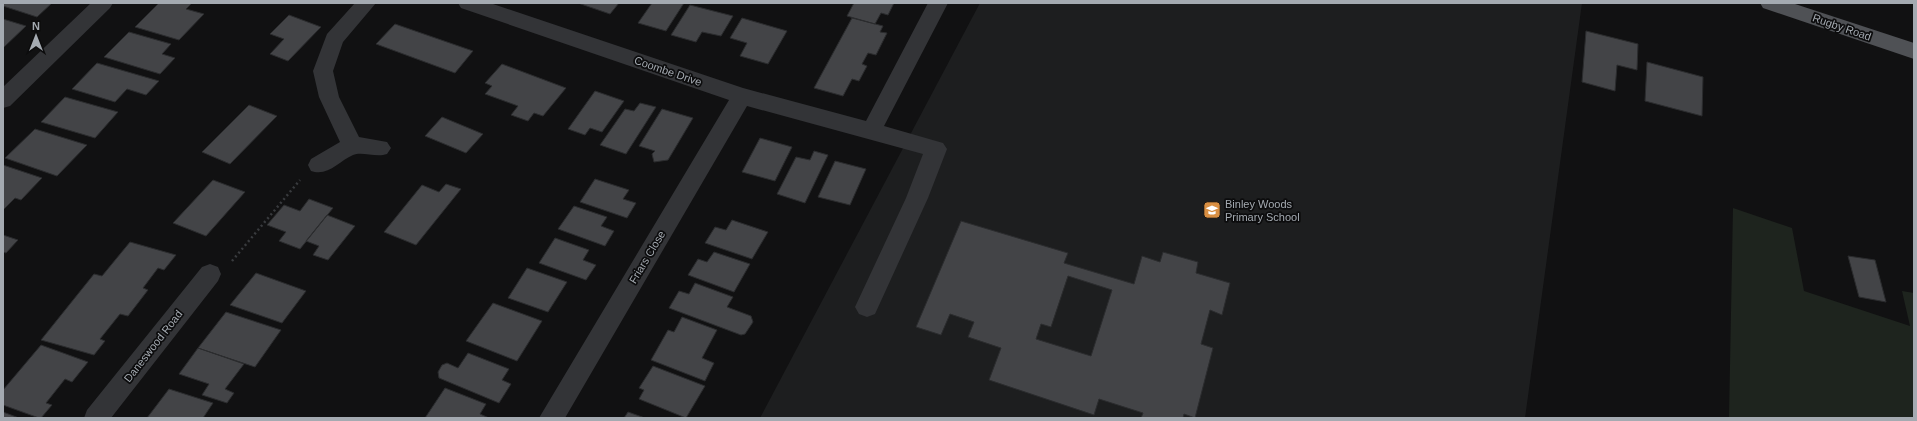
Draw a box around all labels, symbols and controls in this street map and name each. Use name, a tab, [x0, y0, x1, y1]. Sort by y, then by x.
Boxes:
street label: Rugby Road	[1811, 11, 1873, 43]
north arrow	[16, 16, 56, 56]
text: N	[32, 20, 40, 32]
street label: Coombe Drive	[633, 54, 703, 88]
place label: Binley Woods Primary School	[1225, 198, 1300, 223]
school or university icon: Binley Woods Primary School	[1202, 200, 1222, 220]
street label: Friars Close	[627, 228, 667, 286]
street label: Daneswood Road	[121, 308, 185, 384]

